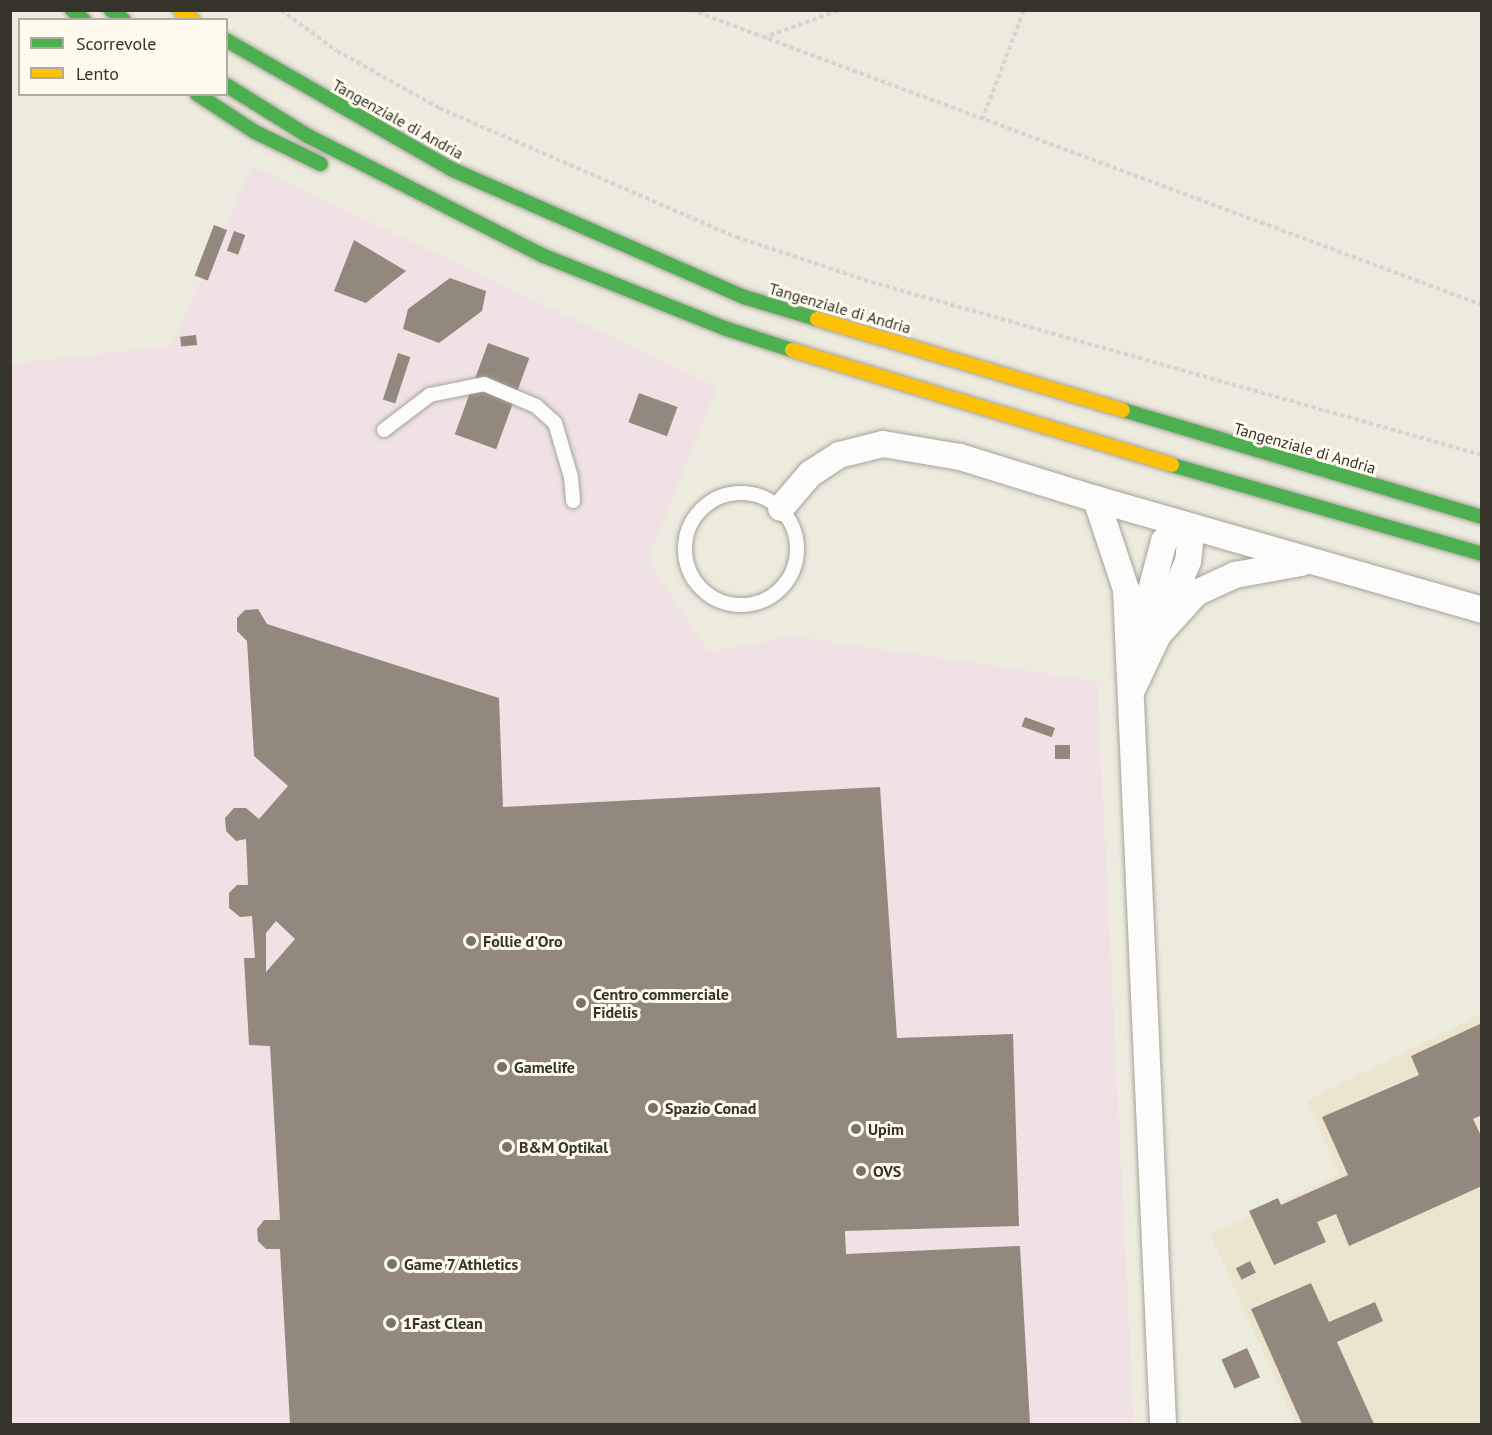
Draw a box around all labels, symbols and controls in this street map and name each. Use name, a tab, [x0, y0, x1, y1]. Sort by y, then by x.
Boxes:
legend	[18, 18, 228, 96]
text: Scorrevole	[76, 32, 156, 55]
text: Lento	[76, 62, 119, 85]
street label: Tangenziale di Andria	[329, 75, 467, 163]
street label: Tangenziale di Andria	[767, 278, 913, 338]
street label: Tangenziale di Andria	[1232, 418, 1378, 478]
place label: Follie d'Oro	[483, 931, 563, 951]
marker: Follie d'Oro	[464, 934, 478, 948]
place label: Centro commerciale Fidelis	[593, 984, 729, 1022]
marker: Centro commerciale Fidelis	[574, 996, 588, 1010]
place label: Gamelife	[514, 1057, 575, 1077]
marker: Gamelife	[495, 1060, 509, 1074]
place label: Spazio Conad	[665, 1098, 757, 1118]
marker: Spazio Conad	[646, 1101, 660, 1115]
place label: Upim	[868, 1119, 904, 1139]
marker: Upim	[849, 1122, 863, 1136]
place label: B&M Optikal	[519, 1137, 608, 1157]
marker: B&M Optikal	[500, 1140, 514, 1154]
place label: OVS	[873, 1161, 901, 1181]
marker: OVS	[854, 1164, 868, 1178]
place label: Game 7 Athletics	[404, 1254, 520, 1274]
marker: Game 7 Athletics	[385, 1257, 399, 1271]
place label: 1Fast Clean	[403, 1313, 483, 1333]
marker: 1Fast Clean	[384, 1316, 398, 1330]

